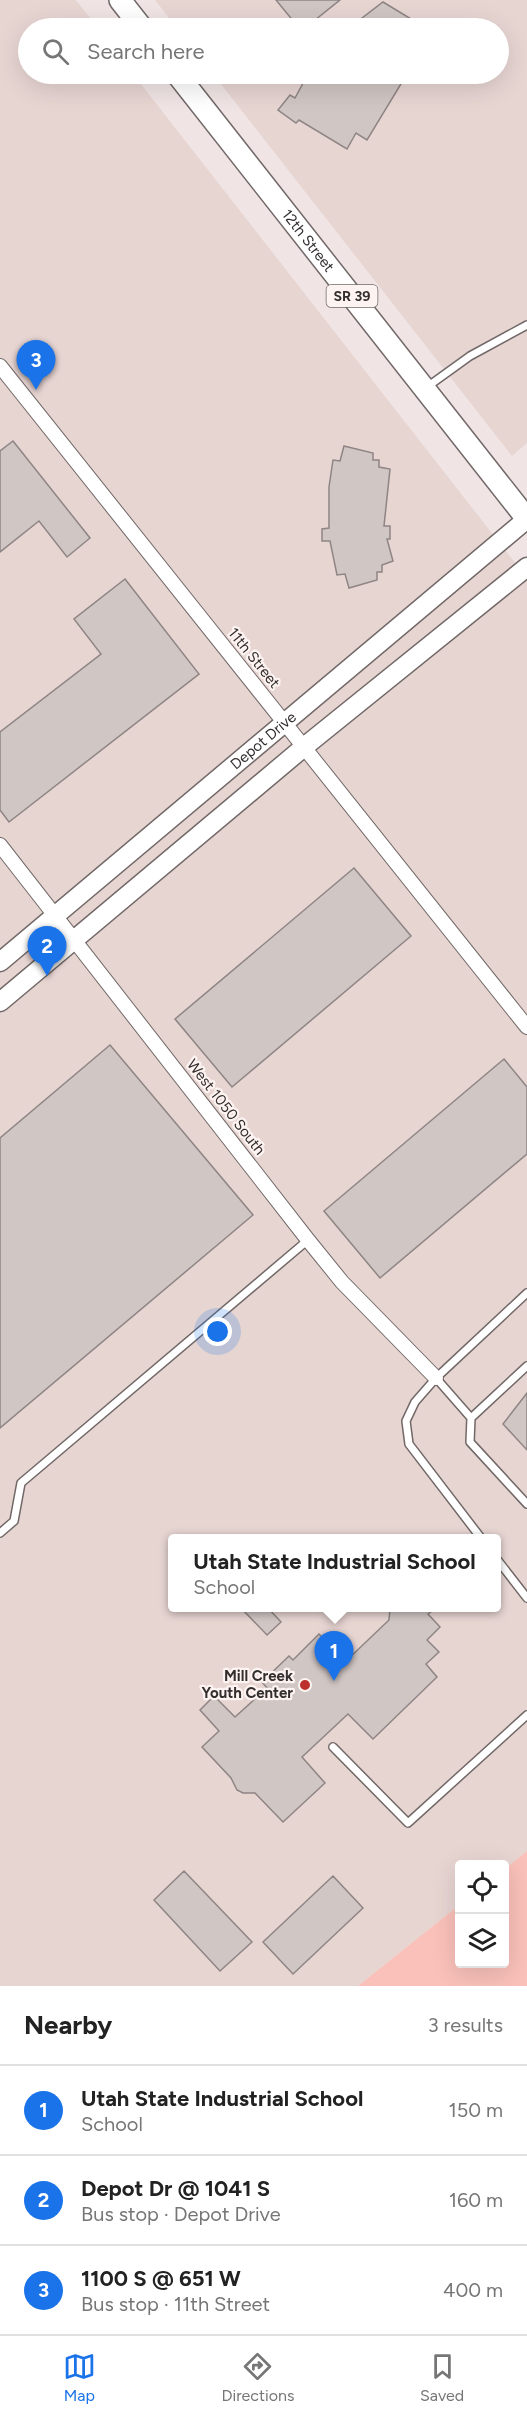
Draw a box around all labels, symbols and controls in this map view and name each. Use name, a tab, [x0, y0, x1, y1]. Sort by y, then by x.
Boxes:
search box	[18, 18, 509, 84]
icon: search	[39, 35, 72, 68]
text: Search here	[87, 38, 205, 65]
street label: 12th Street	[278, 206, 338, 276]
road number: SR 39	[326, 285, 378, 307]
pin: 3	[16, 340, 56, 390]
street label: 11th Street	[224, 624, 284, 692]
street label: Depot Drive	[227, 708, 300, 773]
pin: 2	[28, 926, 66, 976]
street label: West 1050 South	[183, 1056, 269, 1158]
your location	[203, 1317, 232, 1346]
popup	[168, 1534, 501, 1612]
text: Utah State Industrial School	[193, 1548, 476, 1575]
text: School	[193, 1575, 255, 1599]
pin: 1	[314, 1632, 354, 1681]
place label: Mill Creek Youth Center	[202, 1667, 293, 1702]
marker: Mill Creek Youth Center	[298, 1678, 312, 1692]
map controls	[455, 1860, 509, 1968]
button: locate	[455, 1860, 509, 1914]
button: layers	[455, 1914, 509, 1968]
text: Nearby	[24, 2009, 112, 2041]
text: 3 results	[428, 2013, 503, 2037]
text: Utah State Industrial School	[81, 2085, 363, 2112]
text: 1	[39, 2098, 48, 2122]
text: 150 m	[448, 2098, 503, 2122]
text: School	[81, 2112, 143, 2136]
text: Depot Dr @ 1041 S	[81, 2175, 270, 2202]
text: 2	[38, 2188, 49, 2212]
text: 160 m	[449, 2188, 503, 2212]
text: Bus stop · Depot Drive	[81, 2202, 281, 2226]
text: 1100 S @ 651 W	[81, 2265, 241, 2292]
text: 3	[38, 2278, 49, 2302]
text: 400 m	[443, 2278, 503, 2302]
text: Bus stop · 11th Street	[81, 2292, 270, 2316]
tab: Map	[63, 2350, 96, 2405]
tab: Directions	[221, 2350, 294, 2405]
tab: Saved	[420, 2350, 464, 2405]

